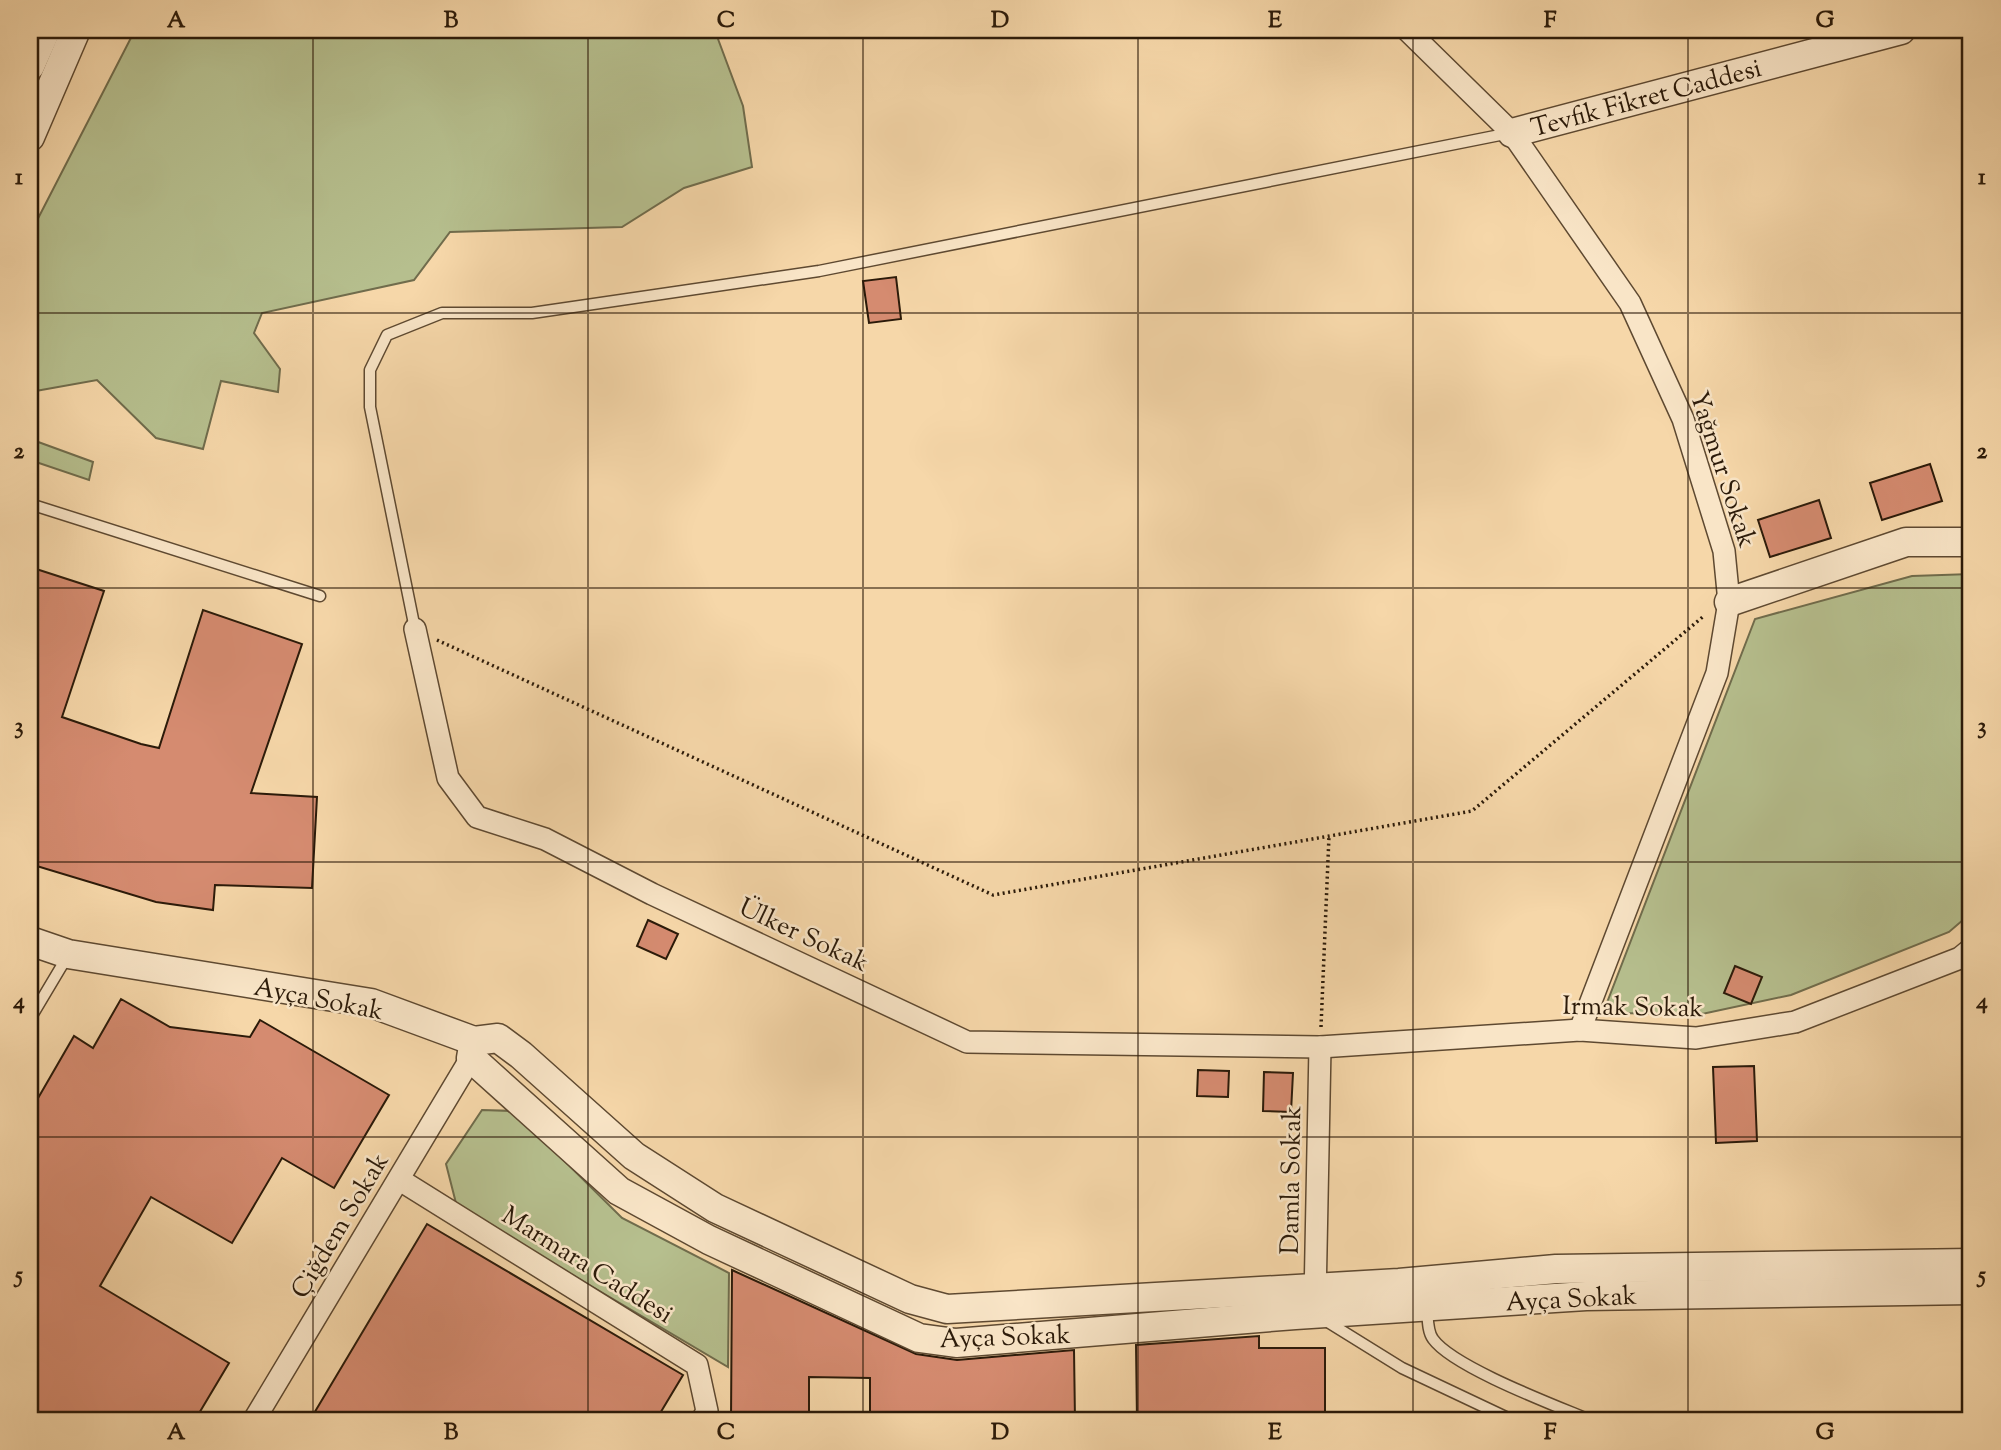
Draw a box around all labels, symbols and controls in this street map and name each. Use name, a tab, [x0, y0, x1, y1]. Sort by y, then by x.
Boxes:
text: A	[167, 5, 186, 38]
text: B	[444, 5, 459, 38]
text: C	[717, 5, 735, 38]
text: D	[991, 5, 1009, 38]
text: E	[1268, 5, 1282, 38]
text: F	[1544, 5, 1557, 38]
text: G	[1816, 5, 1835, 38]
street label: Tevfik Fikret Caddesi	[1527, 51, 1766, 148]
text: 1	[15, 162, 23, 195]
text: 1	[1978, 162, 1986, 195]
street label: Yağmur Sokak	[1679, 387, 1764, 553]
text: 2	[14, 436, 25, 469]
text: 2	[1977, 436, 1988, 469]
text: 3	[14, 711, 24, 744]
text: 3	[1977, 711, 1987, 744]
street label: Ülker Sokak	[732, 890, 874, 983]
street label: Ayça Sokak	[251, 970, 387, 1031]
text: 4	[12, 986, 25, 1019]
text: 4	[1975, 986, 1988, 1019]
street label: Irmak Sokak	[1562, 989, 1704, 1028]
street label: Damla Sokak	[1273, 1105, 1312, 1255]
street label: Çiğdem Sokak	[283, 1147, 399, 1306]
street label: Marmara Caddesi	[494, 1198, 680, 1334]
text: 5	[13, 1260, 23, 1293]
text: 5	[1976, 1260, 1986, 1293]
street label: Ayça Sokak	[1505, 1279, 1638, 1322]
street label: Ayça Sokak	[939, 1318, 1071, 1359]
text: A	[167, 1417, 186, 1450]
text: B	[444, 1417, 459, 1450]
text: C	[717, 1417, 735, 1450]
text: D	[991, 1417, 1009, 1450]
text: E	[1268, 1417, 1282, 1450]
text: F	[1544, 1417, 1557, 1450]
text: G	[1816, 1417, 1835, 1450]

